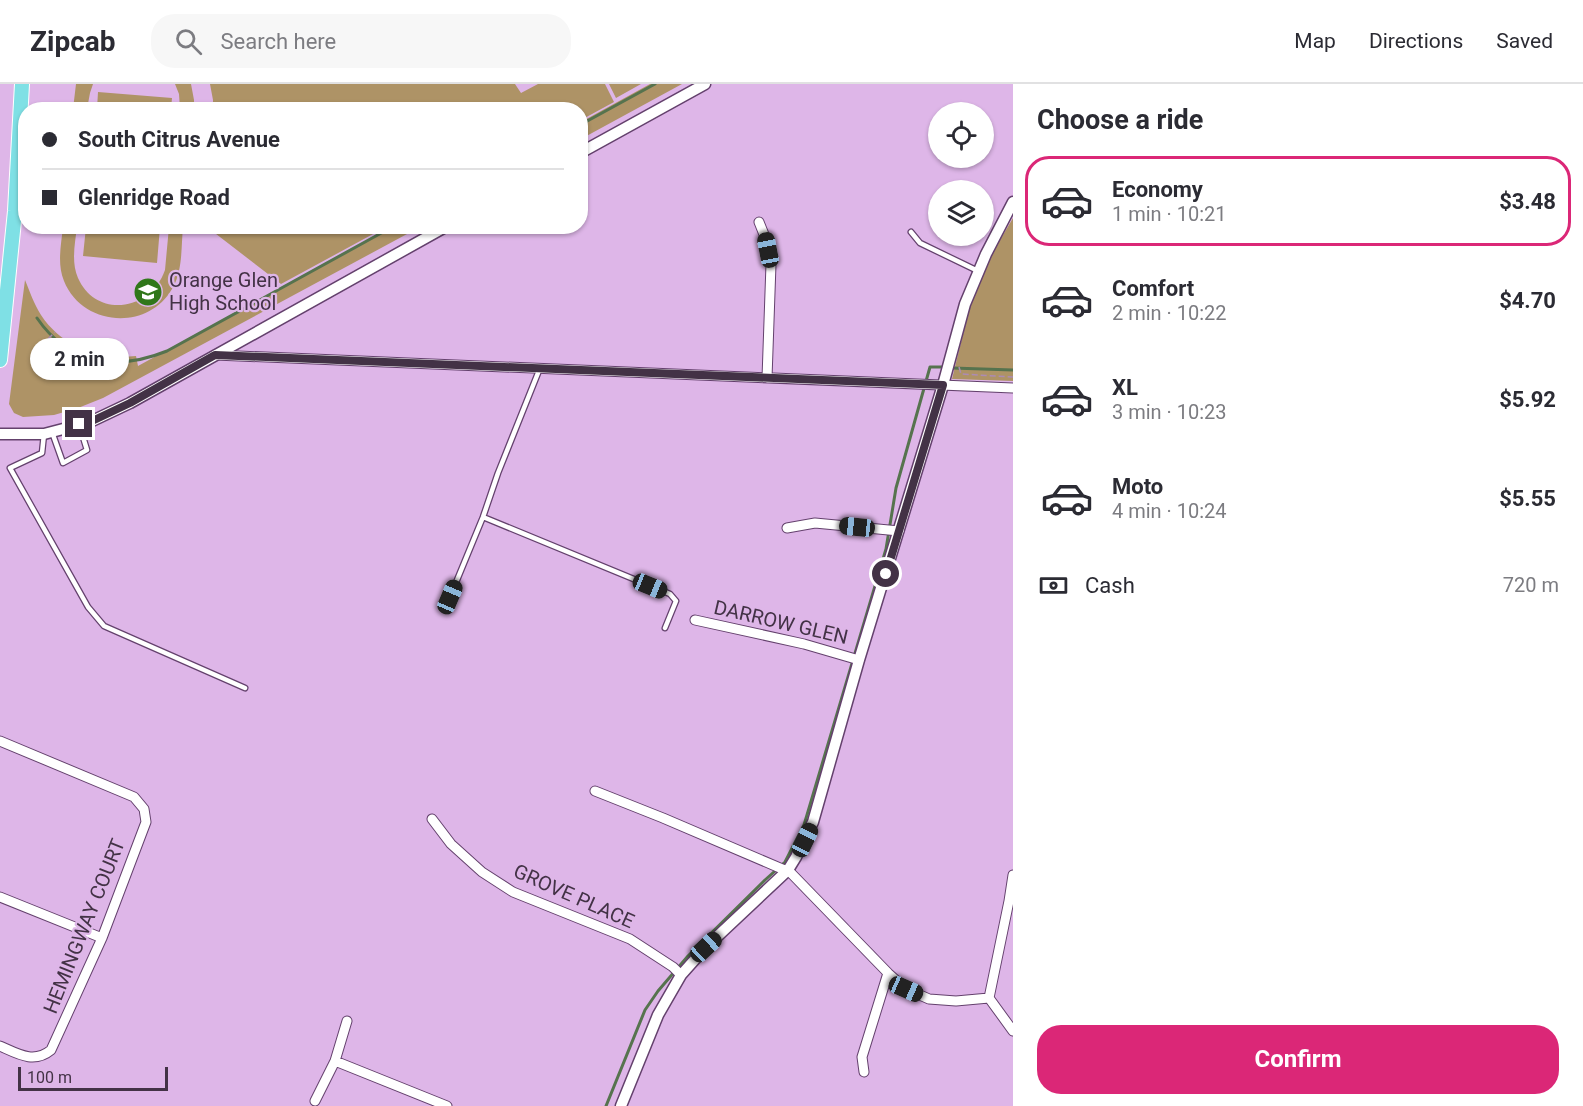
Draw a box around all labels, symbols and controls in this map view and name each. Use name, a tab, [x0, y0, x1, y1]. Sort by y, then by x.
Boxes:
search box	[151, 14, 571, 68]
text: Zipcab	[30, 25, 115, 58]
icon: search	[172, 25, 205, 58]
text: Search here	[220, 29, 336, 54]
text: Map	[1294, 29, 1336, 53]
text: Directions	[1369, 29, 1463, 53]
text: Saved	[1496, 29, 1553, 53]
map controls	[928, 102, 994, 246]
button: locate	[928, 102, 994, 168]
text: Choose a ride	[1037, 104, 1203, 136]
text: South Citrus Avenue	[78, 127, 280, 152]
icon: car	[1040, 174, 1094, 228]
text: Economy	[1112, 177, 1203, 202]
button: layers	[928, 180, 994, 246]
text: Glenridge Road	[78, 185, 230, 210]
text: $3.48	[1499, 189, 1556, 214]
text: 1 min · 10:21	[1112, 202, 1227, 226]
car	[756, 231, 780, 269]
place label: Orange Glen High School	[169, 268, 278, 315]
icon: car	[1040, 273, 1094, 327]
school or university icon: Orange Glen High School	[132, 276, 164, 308]
text: Comfort	[1112, 276, 1194, 301]
text: $4.70	[1499, 288, 1556, 313]
text: 2 min · 10:22	[1112, 301, 1227, 325]
callout: 2 min	[29, 337, 128, 379]
text: 2 min	[54, 347, 105, 371]
icon: car	[1040, 372, 1094, 426]
text: XL	[1112, 375, 1138, 400]
text: $5.92	[1499, 387, 1556, 412]
text: 3 min · 10:23	[1112, 400, 1227, 424]
route end	[65, 410, 92, 437]
icon: car	[1040, 471, 1094, 525]
text: Moto	[1112, 474, 1163, 499]
text: $5.55	[1499, 486, 1556, 511]
text: 4 min · 10:24	[1112, 499, 1227, 523]
car	[838, 516, 876, 538]
route start	[872, 560, 899, 587]
icon: cash	[1037, 569, 1070, 602]
car	[630, 571, 670, 601]
text: Cash	[1085, 573, 1135, 598]
text: 720 m	[1503, 573, 1559, 597]
car	[435, 577, 465, 617]
street label: DARROW GLEN	[712, 595, 850, 649]
car	[789, 820, 821, 860]
street label: HEMINGWAY COURT	[38, 835, 130, 1017]
street label: GROVE PLACE	[510, 859, 638, 933]
car	[687, 928, 725, 966]
car	[886, 973, 926, 1005]
button: Confirm	[1037, 1025, 1559, 1094]
scale bar	[18, 1064, 168, 1092]
text: 100 m	[27, 1068, 72, 1087]

